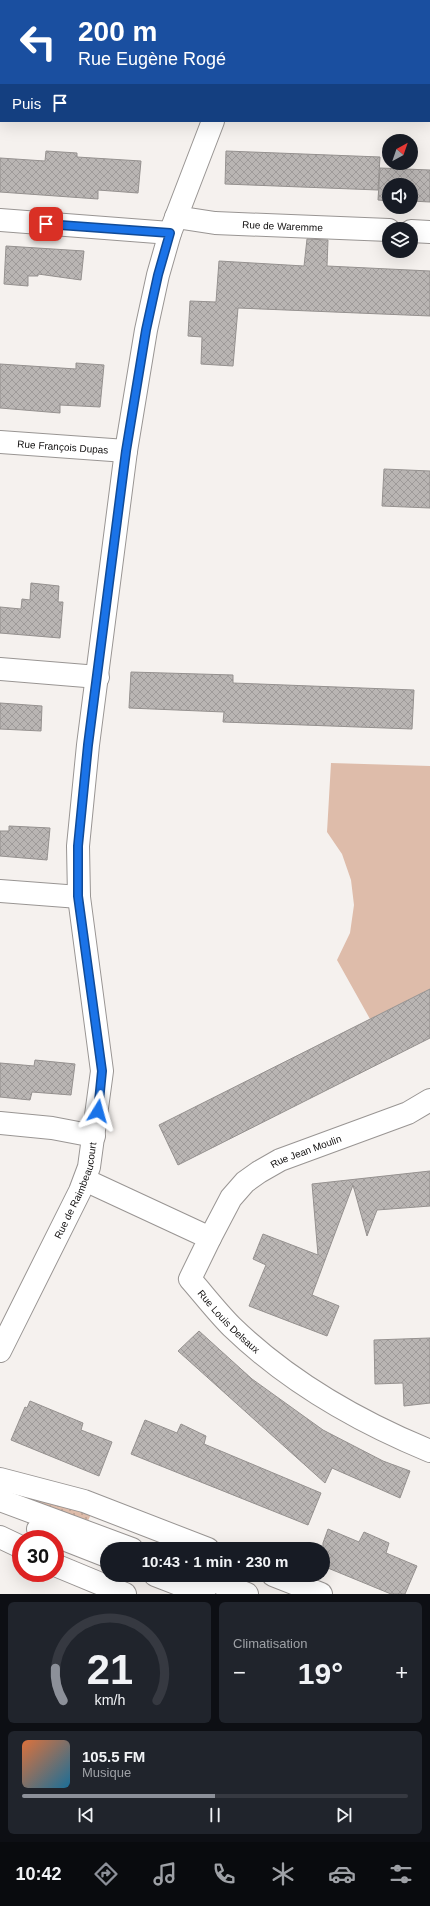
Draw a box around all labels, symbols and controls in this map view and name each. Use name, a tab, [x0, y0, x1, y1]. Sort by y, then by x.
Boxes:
icon: left	[12, 16, 64, 68]
text: 200 m	[78, 16, 157, 47]
text: Rue Eugène Rogé	[78, 49, 226, 69]
icon: arrive	[49, 92, 71, 114]
text: Puis	[12, 95, 41, 112]
north arrow	[382, 134, 418, 170]
map controls	[382, 134, 418, 258]
button: sound	[382, 178, 418, 214]
pin	[29, 207, 63, 241]
icon: arrive	[35, 213, 57, 235]
street label: Rue de Waremme	[242, 219, 324, 233]
button: layers	[382, 222, 418, 258]
street label: Rue François Dupas	[17, 438, 109, 456]
position arrow	[77, 1090, 119, 1132]
street label: Rue Jean Moulin	[269, 1133, 343, 1170]
street label: Rue de Raimbeaucourt	[52, 1141, 98, 1241]
street label: Rue Louis Delsaux	[196, 1288, 262, 1356]
speed limit sign: 30	[12, 1530, 64, 1582]
text: 10:43 · 1 min · 230 m	[142, 1553, 288, 1570]
text: Climatisation	[233, 1636, 307, 1651]
text: 21	[86, 1645, 133, 1692]
text: 19°	[298, 1657, 343, 1690]
text: −	[233, 1660, 246, 1685]
text: +	[395, 1660, 408, 1685]
text: km/h	[94, 1691, 125, 1707]
text: 105.5 FM	[82, 1748, 145, 1765]
text: Musique	[82, 1765, 131, 1780]
icon: previous	[75, 1804, 97, 1826]
icon: pause	[204, 1804, 226, 1826]
icon: next	[333, 1804, 355, 1826]
icon: directions	[92, 1860, 120, 1888]
icon: music	[151, 1860, 179, 1888]
icon: phone	[210, 1860, 238, 1888]
icon: climate	[269, 1860, 297, 1888]
icon: car	[328, 1860, 356, 1888]
icon: filters	[387, 1860, 415, 1888]
text: 10:42	[15, 1864, 61, 1884]

